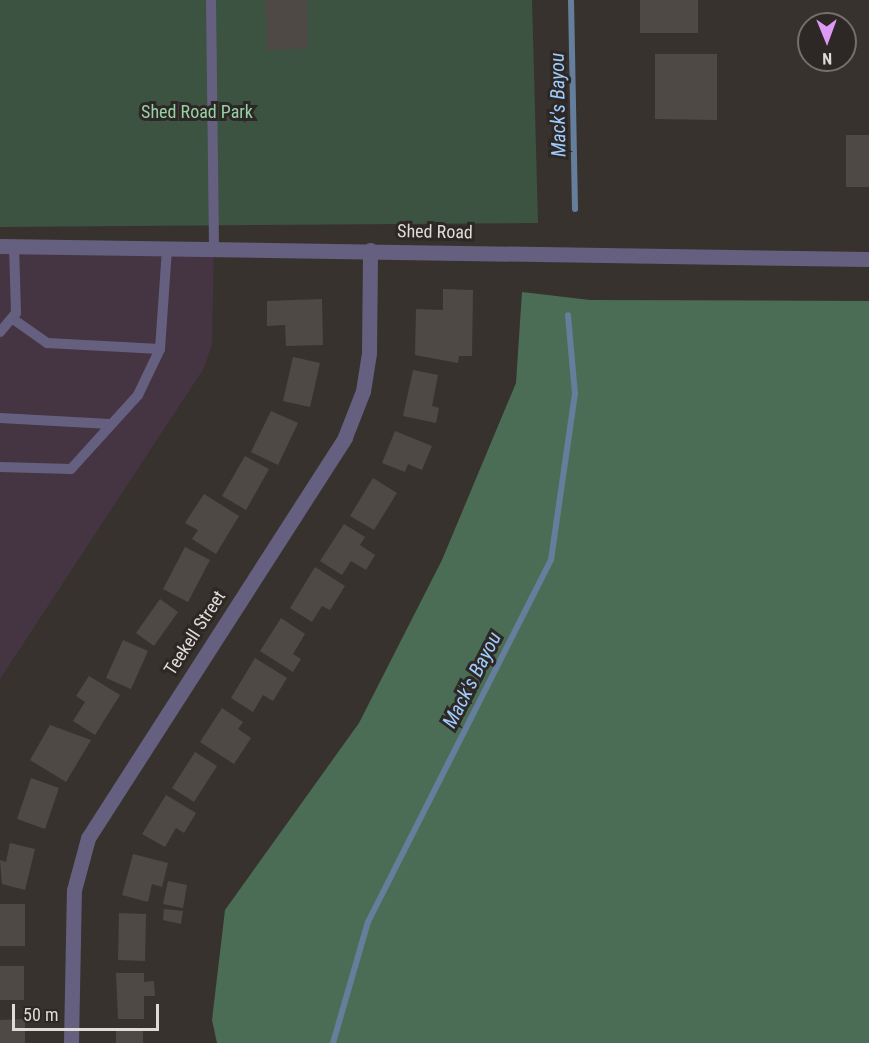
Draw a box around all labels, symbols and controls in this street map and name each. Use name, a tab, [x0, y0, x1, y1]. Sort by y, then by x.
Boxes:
north arrow	[797, 12, 857, 72]
text: N	[822, 49, 832, 68]
water label: Mack's Bayou	[545, 53, 571, 157]
park label: Shed Road Park	[141, 101, 253, 123]
street label: Shed Road	[397, 221, 473, 243]
street label: Teekell Street	[160, 587, 230, 679]
water label: Mack's Bayou	[438, 628, 506, 732]
scale bar	[15, 992, 162, 1030]
text: 50 m	[23, 1004, 58, 1025]

